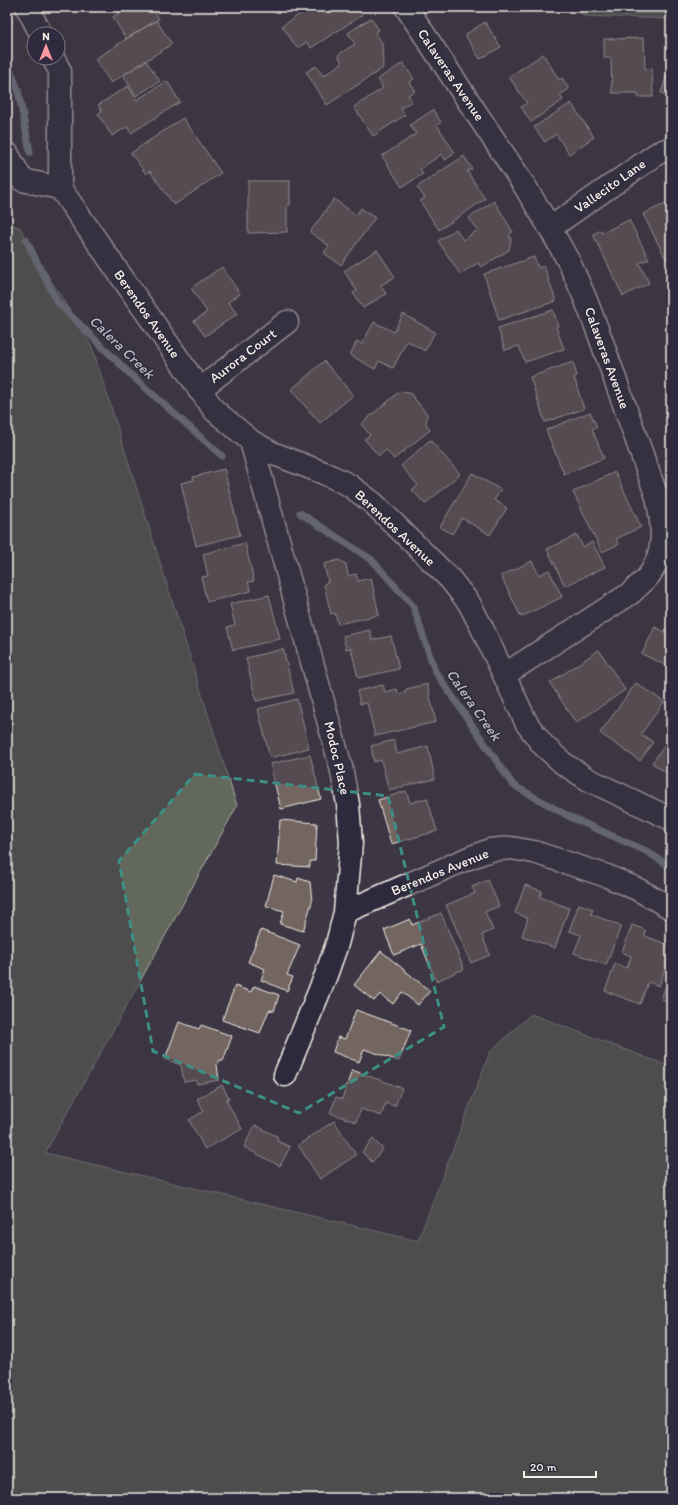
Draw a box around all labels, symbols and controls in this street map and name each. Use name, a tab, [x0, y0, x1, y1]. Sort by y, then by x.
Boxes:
north arrow	[26, 26, 66, 66]
street label: Calaveras Avenue	[414, 26, 488, 124]
text: N	[42, 30, 50, 43]
street label: Vallecito Lane	[571, 155, 649, 217]
street label: Berendos Avenue	[110, 267, 184, 362]
street label: Calaveras Avenue	[581, 305, 633, 412]
water label: Calera Creek	[86, 312, 159, 383]
street label: Aurora Court	[206, 325, 280, 387]
street label: Berendos Avenue	[351, 486, 439, 570]
water label: Calera Creek	[443, 666, 506, 745]
street label: Modoc Place	[320, 720, 354, 797]
street label: Berendos Avenue	[389, 845, 492, 899]
scale bar	[524, 1453, 596, 1479]
text: 20 m	[530, 1460, 557, 1474]

